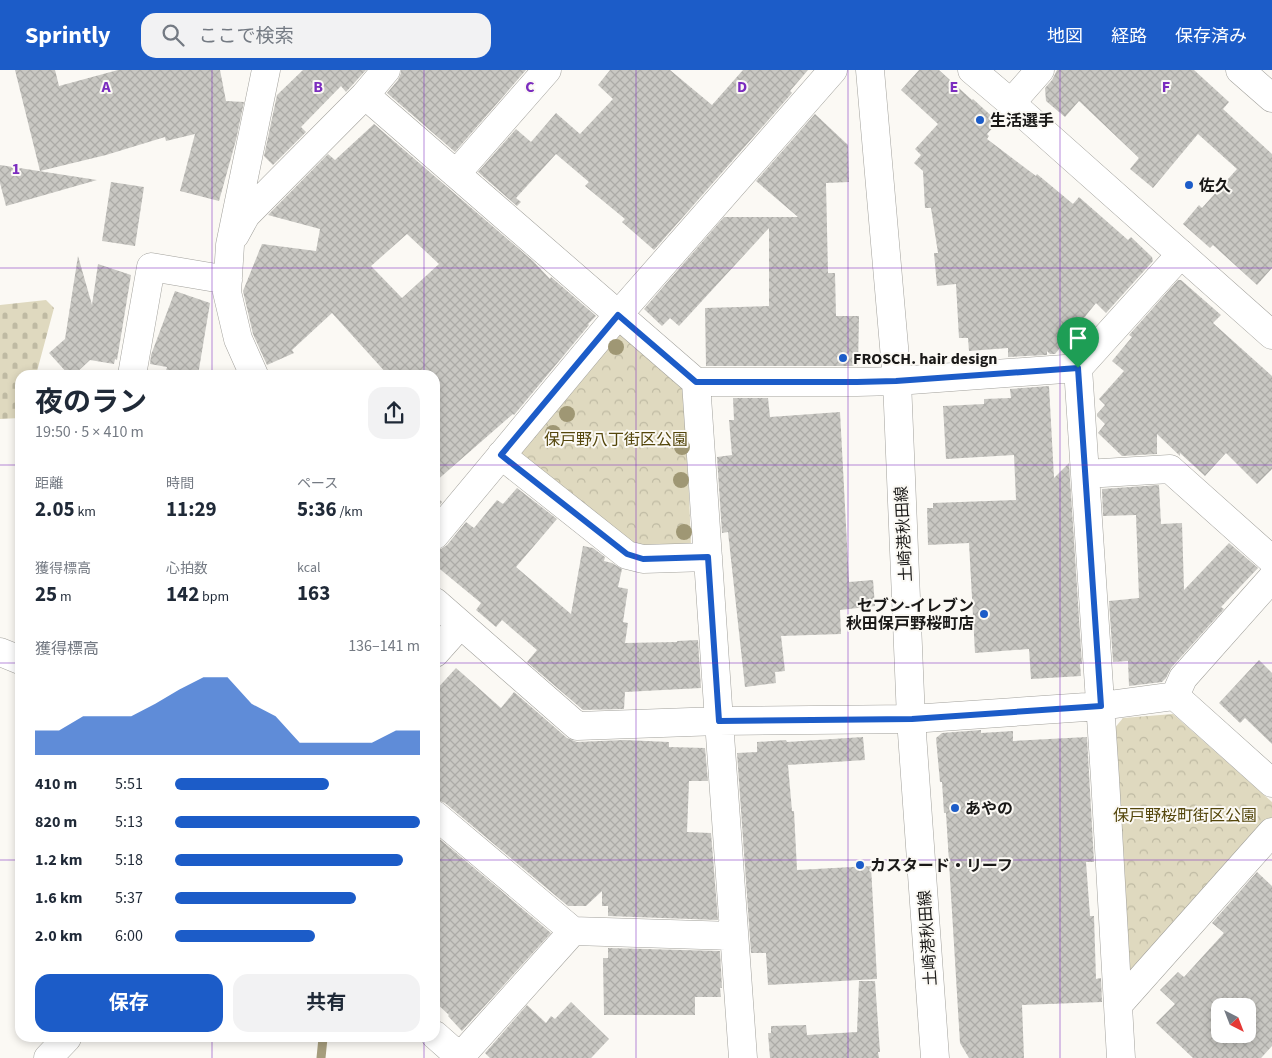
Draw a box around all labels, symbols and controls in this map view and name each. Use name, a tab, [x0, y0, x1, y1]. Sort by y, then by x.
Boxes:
search box	[141, 13, 491, 58]
text: Sprintly	[25, 18, 111, 53]
icon: search	[159, 21, 187, 49]
text: ここで検索	[199, 23, 294, 50]
text: 地図	[1047, 24, 1083, 49]
text: 経路	[1111, 24, 1147, 49]
text: 保存済み	[1175, 24, 1247, 49]
text: A	[100, 76, 111, 98]
text: B	[313, 76, 323, 98]
text: C	[525, 76, 535, 98]
text: D	[737, 76, 747, 98]
text: E	[950, 76, 958, 98]
text: F	[1162, 76, 1170, 98]
place label: 生活選手	[990, 110, 1054, 132]
marker: 生活選手	[974, 114, 986, 126]
text: 1	[12, 158, 20, 180]
place label: 佐久	[1198, 175, 1231, 197]
marker: 佐久	[1183, 179, 1195, 191]
pin	[1057, 317, 1099, 368]
icon: arrive	[1064, 324, 1092, 352]
place label: FROSCH. hair design	[853, 348, 997, 370]
marker: FROSCH. hair design	[837, 352, 849, 364]
text: 夜のラン	[35, 382, 147, 422]
button: share	[368, 387, 420, 439]
text: 19:50 · 5 × 410 m	[35, 421, 144, 443]
park label: 保戸野八丁街区公園	[544, 429, 688, 451]
text: 距離	[35, 474, 63, 494]
text: 時間	[166, 474, 194, 494]
text: ペース	[297, 474, 338, 494]
street label: 土崎港秋田線	[891, 485, 917, 582]
text: 2.05	[35, 494, 75, 524]
text: 11:29	[166, 494, 217, 524]
text: 5:36	[297, 494, 337, 524]
text: km	[75, 502, 96, 522]
text: /km	[337, 502, 363, 522]
text: kcal	[297, 558, 321, 578]
text: 獲得標高	[35, 559, 91, 579]
text: 心拍数	[166, 559, 208, 579]
text: 163	[297, 578, 330, 608]
text: 25	[35, 579, 57, 609]
text: 142	[166, 579, 199, 609]
text: m	[57, 587, 72, 607]
text: bpm	[199, 587, 229, 607]
place label: セブン-イレブン 秋田保戸野桜町店	[846, 595, 974, 635]
marker: セブン-イレブン 秋田保戸野桜町店	[978, 608, 990, 620]
text: 136–141 m	[348, 635, 420, 657]
text: 獲得標高	[35, 638, 99, 660]
text: 410 m	[35, 773, 77, 795]
text: 5:51	[115, 773, 143, 795]
place label: あやの	[965, 798, 1013, 820]
marker: あやの	[949, 802, 961, 814]
park label: 保戸野桜町街区公園	[1113, 805, 1257, 827]
text: 820 m	[35, 811, 77, 833]
text: 5:13	[115, 811, 143, 833]
text: 1.2 km	[35, 849, 82, 871]
text: 5:18	[115, 849, 143, 871]
place label: カスタード・リーフ	[870, 855, 1013, 877]
marker: カスタード・リーフ	[854, 859, 866, 871]
text: 1.6 km	[35, 887, 82, 909]
text: 5:37	[115, 887, 143, 909]
street label: 土崎港秋田線	[914, 889, 942, 987]
text: 2.0 km	[35, 925, 82, 947]
text: 6:00	[115, 925, 143, 947]
button: 保存	[35, 974, 223, 1032]
button: 共有	[233, 974, 420, 1032]
north arrow	[1211, 998, 1256, 1042]
map controls	[1211, 998, 1256, 1043]

